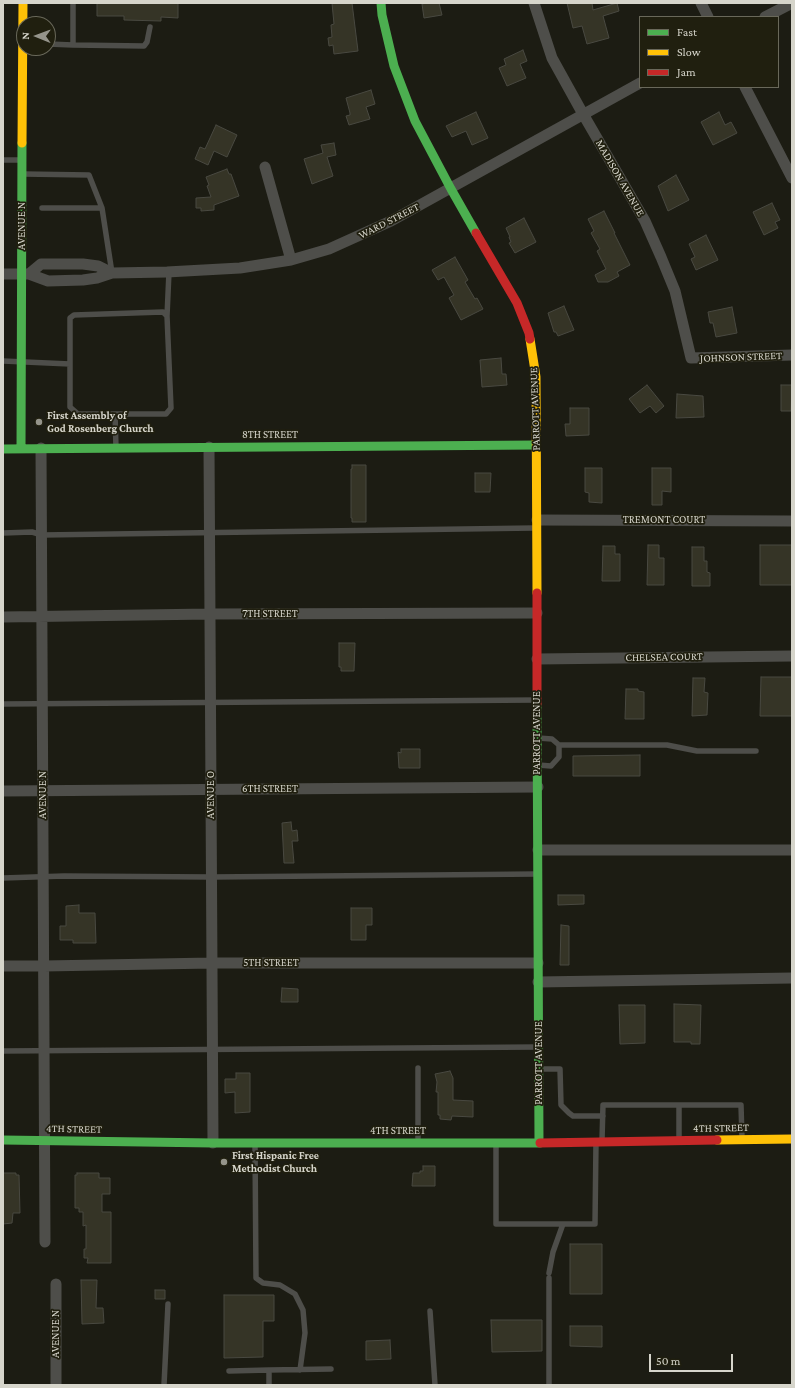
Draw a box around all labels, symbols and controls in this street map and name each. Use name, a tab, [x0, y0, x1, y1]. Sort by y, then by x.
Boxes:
north arrow	[16, 16, 56, 56]
legend	[639, 16, 779, 88]
text: Fast	[677, 25, 697, 39]
text: N	[19, 32, 31, 40]
text: Slow	[677, 45, 701, 59]
text: Jam	[677, 65, 696, 79]
street label: MADISON AVENUE	[593, 137, 647, 219]
street label: WARD STREET	[356, 200, 422, 242]
street label: AVENUE N	[15, 202, 29, 250]
street label: JOHNSON STREET	[700, 349, 782, 365]
street label: PARROTT AVENUE	[527, 367, 543, 451]
place label: First Assembly of God Rosenberg Church	[47, 409, 154, 435]
marker: First Assembly of God Rosenberg Church	[34, 417, 44, 427]
street label: 8TH STREET	[242, 428, 298, 442]
street label: TREMONT COURT	[623, 513, 705, 527]
street label: 7TH STREET	[242, 607, 298, 621]
street label: CHELSEA COURT	[625, 650, 703, 664]
street label: PARROTT AVENUE	[530, 691, 544, 775]
street label: AVENUE N	[36, 771, 50, 819]
street label: AVENUE O	[204, 771, 218, 819]
street label: 6TH STREET	[242, 782, 298, 796]
street label: 5TH STREET	[243, 956, 299, 970]
street label: PARROTT AVENUE	[532, 1021, 546, 1105]
street label: 4TH STREET	[693, 1121, 749, 1135]
street label: 4TH STREET	[46, 1122, 102, 1136]
street label: 4TH STREET	[370, 1124, 426, 1138]
place label: First Hispanic Free Methodist Church	[232, 1149, 319, 1175]
marker: First Hispanic Free Methodist Church	[219, 1157, 229, 1167]
street label: AVENUE N	[49, 1310, 63, 1358]
scale bar	[651, 1346, 735, 1372]
text: 50 m	[656, 1354, 680, 1368]

